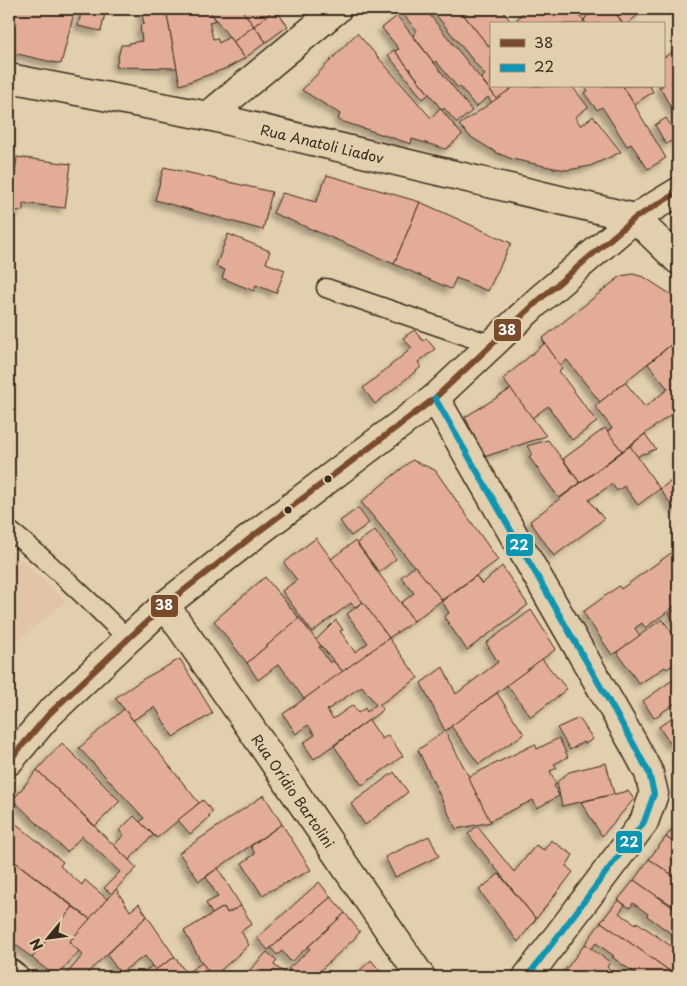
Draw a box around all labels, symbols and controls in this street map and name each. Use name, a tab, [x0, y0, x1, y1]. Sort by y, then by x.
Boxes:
legend	[490, 22, 664, 88]
text: 38	[534, 30, 553, 53]
text: 22	[534, 54, 554, 77]
street label: Rua Anatoli Liadov	[258, 118, 387, 168]
line badge: 38	[493, 318, 522, 342]
text: 38	[498, 319, 516, 340]
unlabelled marker	[323, 474, 333, 484]
unlabelled marker	[283, 505, 293, 515]
line badge: 22	[505, 533, 534, 557]
text: 22	[509, 534, 529, 555]
line badge: 38	[150, 594, 179, 618]
text: 38	[155, 594, 173, 615]
street label: Rua Orídio Bartolini	[247, 730, 340, 852]
line badge: 22	[615, 830, 643, 854]
text: 22	[619, 831, 639, 852]
north arrow	[22, 914, 72, 964]
text: N	[24, 935, 48, 954]

